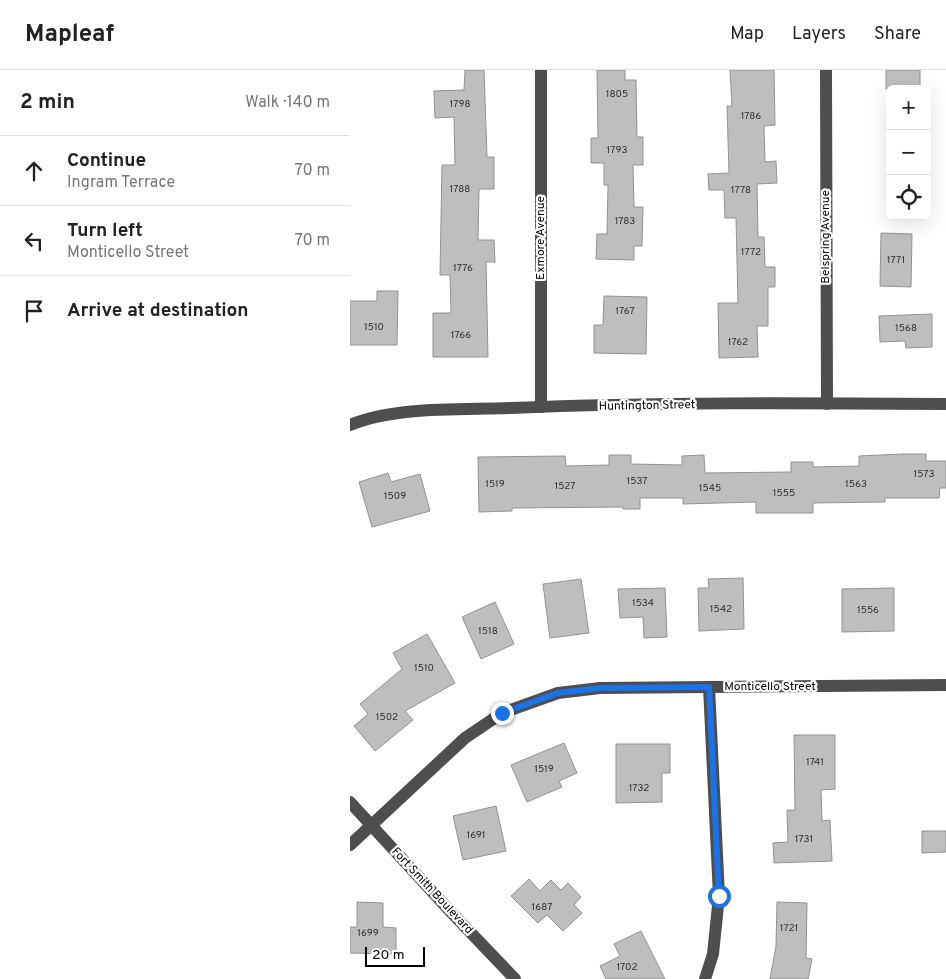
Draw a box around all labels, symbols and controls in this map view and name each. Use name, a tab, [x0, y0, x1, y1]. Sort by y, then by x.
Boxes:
text: Mapleaf	[25, 20, 114, 50]
text: Map	[730, 23, 764, 46]
text: Layers	[792, 23, 846, 46]
text: Share	[874, 23, 921, 46]
map controls	[886, 85, 931, 220]
button: +	[886, 85, 931, 130]
house number: 1805	[606, 88, 628, 101]
text: 2 min	[20, 89, 75, 116]
text: Walk · 140 m	[245, 93, 330, 113]
house number: 1798	[450, 98, 471, 111]
house number: 1786	[741, 110, 761, 123]
button: −	[886, 130, 931, 175]
house number: 1793	[607, 144, 627, 157]
text: Continue	[67, 149, 146, 173]
icon: ahead	[20, 157, 48, 185]
text: 70 m	[295, 161, 330, 181]
text: Ingram Terrace	[67, 173, 175, 193]
button: locate	[886, 175, 931, 220]
house number: 1788	[450, 183, 470, 196]
house number: 1778	[731, 184, 751, 197]
street label: Belspring Avenue	[818, 190, 834, 284]
street label: Exmore Avenue	[533, 196, 549, 280]
house number: 1783	[615, 215, 635, 228]
text: Turn left	[67, 219, 143, 243]
icon: left	[20, 227, 48, 255]
text: 70 m	[295, 231, 330, 251]
text: Monticello Street	[67, 243, 189, 263]
house number: 1772	[741, 246, 761, 259]
house number: 1771	[887, 254, 905, 267]
house number: 1776	[453, 262, 473, 275]
icon: arrive	[20, 297, 48, 325]
text: Arrive at destination	[67, 299, 248, 323]
house number: 1767	[615, 305, 635, 318]
house number: 1510	[364, 321, 384, 334]
house number: 1568	[895, 322, 917, 335]
house number: 1766	[451, 329, 471, 342]
house number: 1762	[728, 336, 748, 349]
street label: Huntington Street	[599, 397, 695, 415]
house number: 1573	[914, 468, 934, 481]
house number: 1537	[626, 475, 648, 488]
house number: 1519	[485, 478, 505, 491]
house number: 1563	[845, 478, 867, 491]
house number: 1527	[554, 480, 576, 493]
house number: 1545	[699, 482, 721, 495]
house number: 1555	[773, 487, 795, 500]
house number: 1509	[384, 490, 406, 503]
house number: 1534	[632, 597, 654, 610]
house number: 1542	[710, 603, 732, 616]
house number: 1556	[857, 604, 879, 617]
house number: 1518	[478, 625, 498, 638]
house number: 1510	[414, 662, 434, 675]
street label: Monticello Street	[724, 679, 816, 695]
route end	[491, 702, 514, 725]
house number: 1502	[376, 711, 398, 724]
house number: 1741	[806, 756, 824, 769]
house number: 1519	[534, 763, 554, 776]
house number: 1732	[629, 782, 649, 795]
house number: 1691	[466, 829, 486, 842]
house number: 1731	[795, 833, 813, 846]
street label: Fort Smith Boulevard	[388, 844, 476, 938]
route start	[708, 885, 731, 908]
house number: 1687	[532, 901, 552, 914]
house number: 1721	[780, 922, 798, 935]
house number: 1699	[357, 927, 379, 940]
scale bar	[365, 944, 425, 967]
text: 20 m	[372, 947, 405, 964]
house number: 1702	[616, 961, 638, 974]

